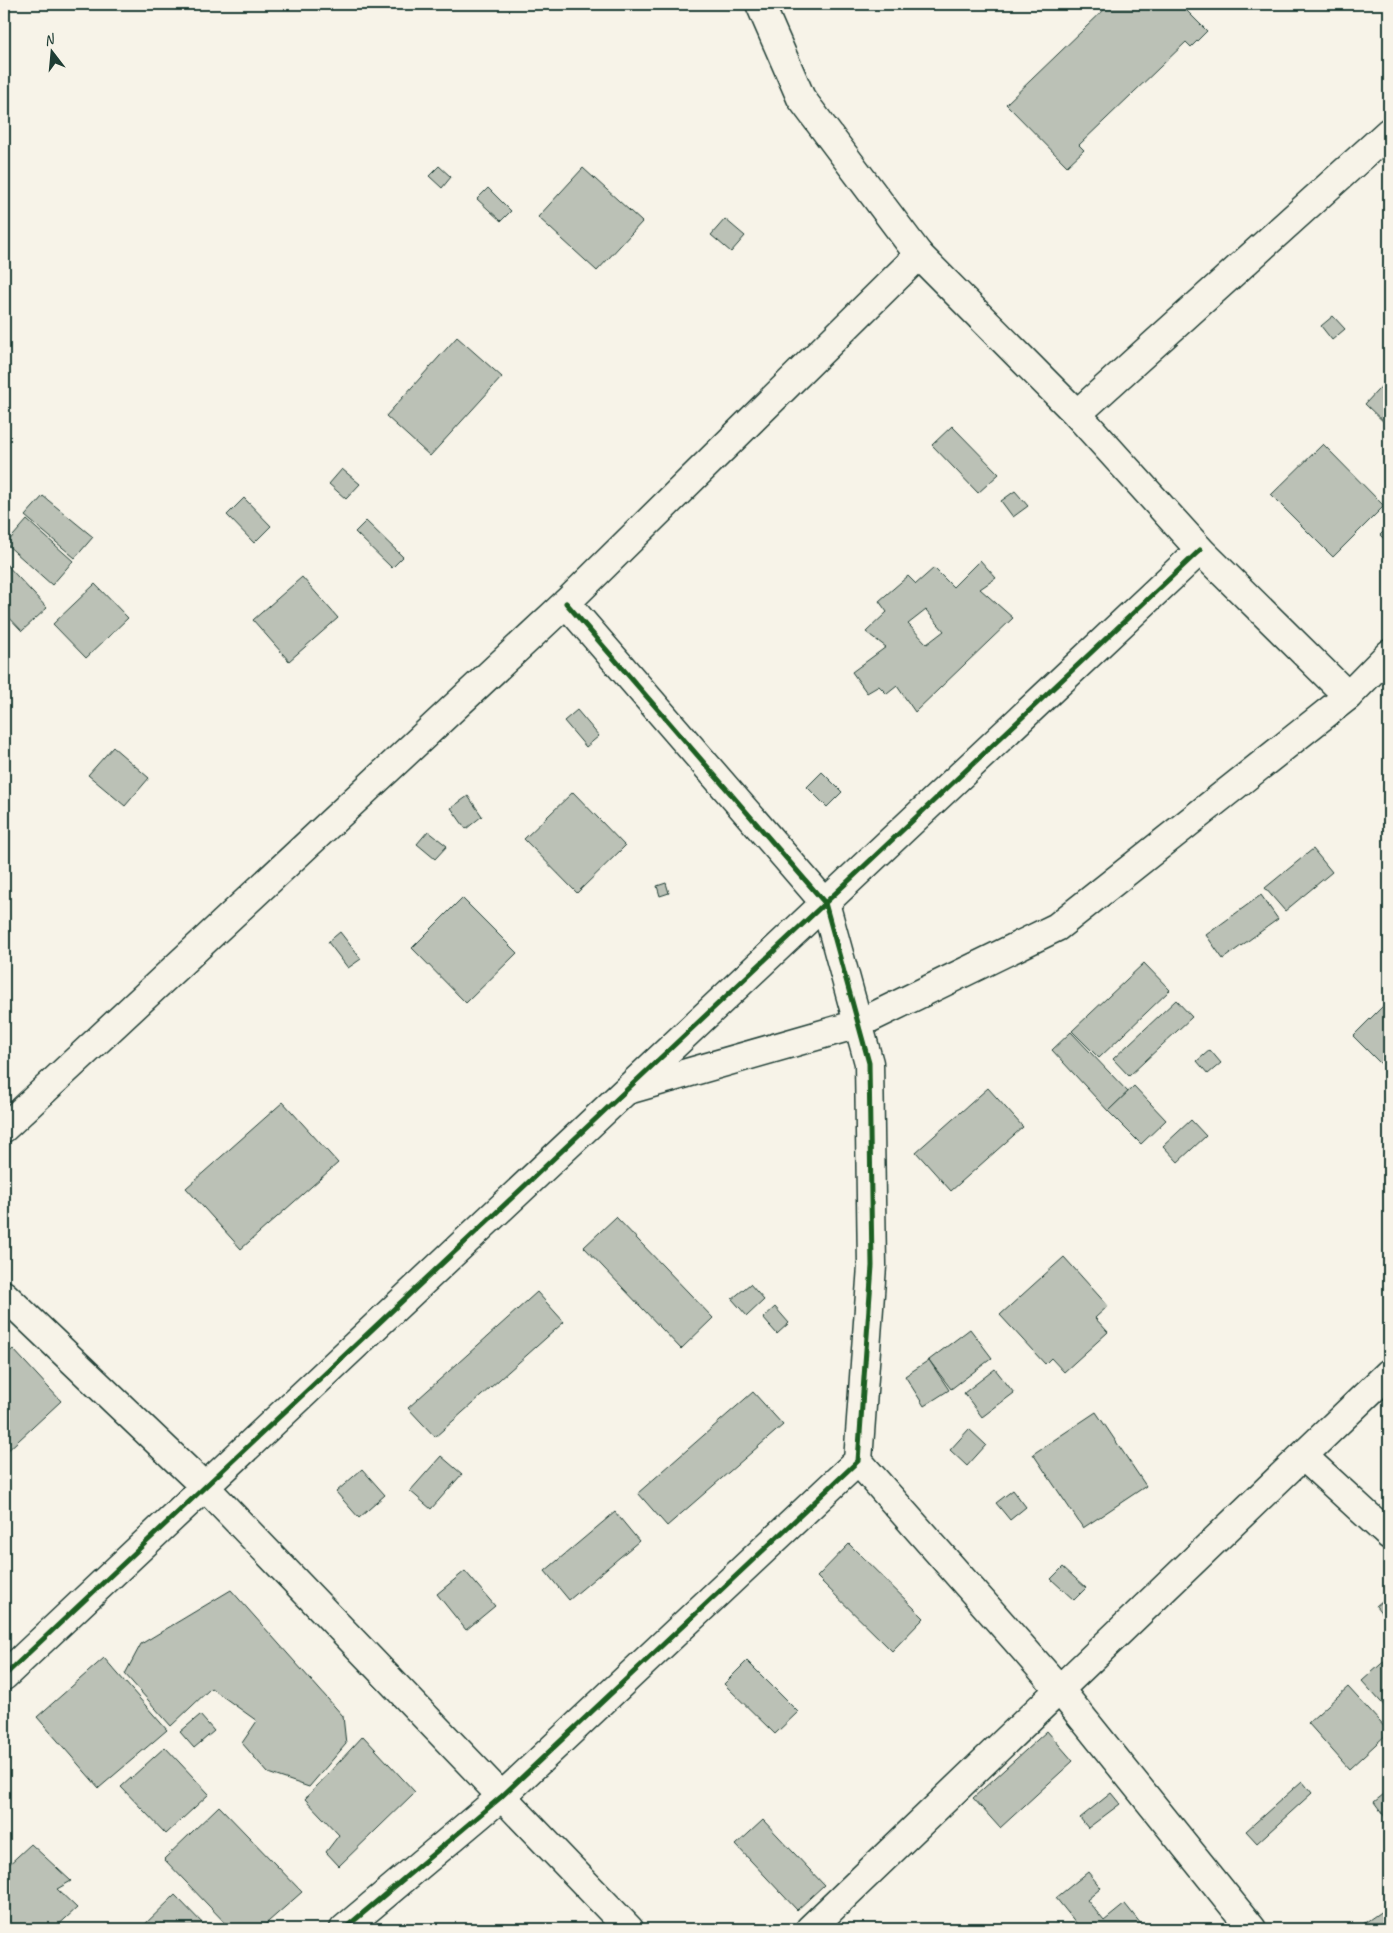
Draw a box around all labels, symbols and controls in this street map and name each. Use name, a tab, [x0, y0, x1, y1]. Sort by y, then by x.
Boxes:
north arrow	[28, 28, 78, 78]
text: N	[42, 30, 57, 49]

